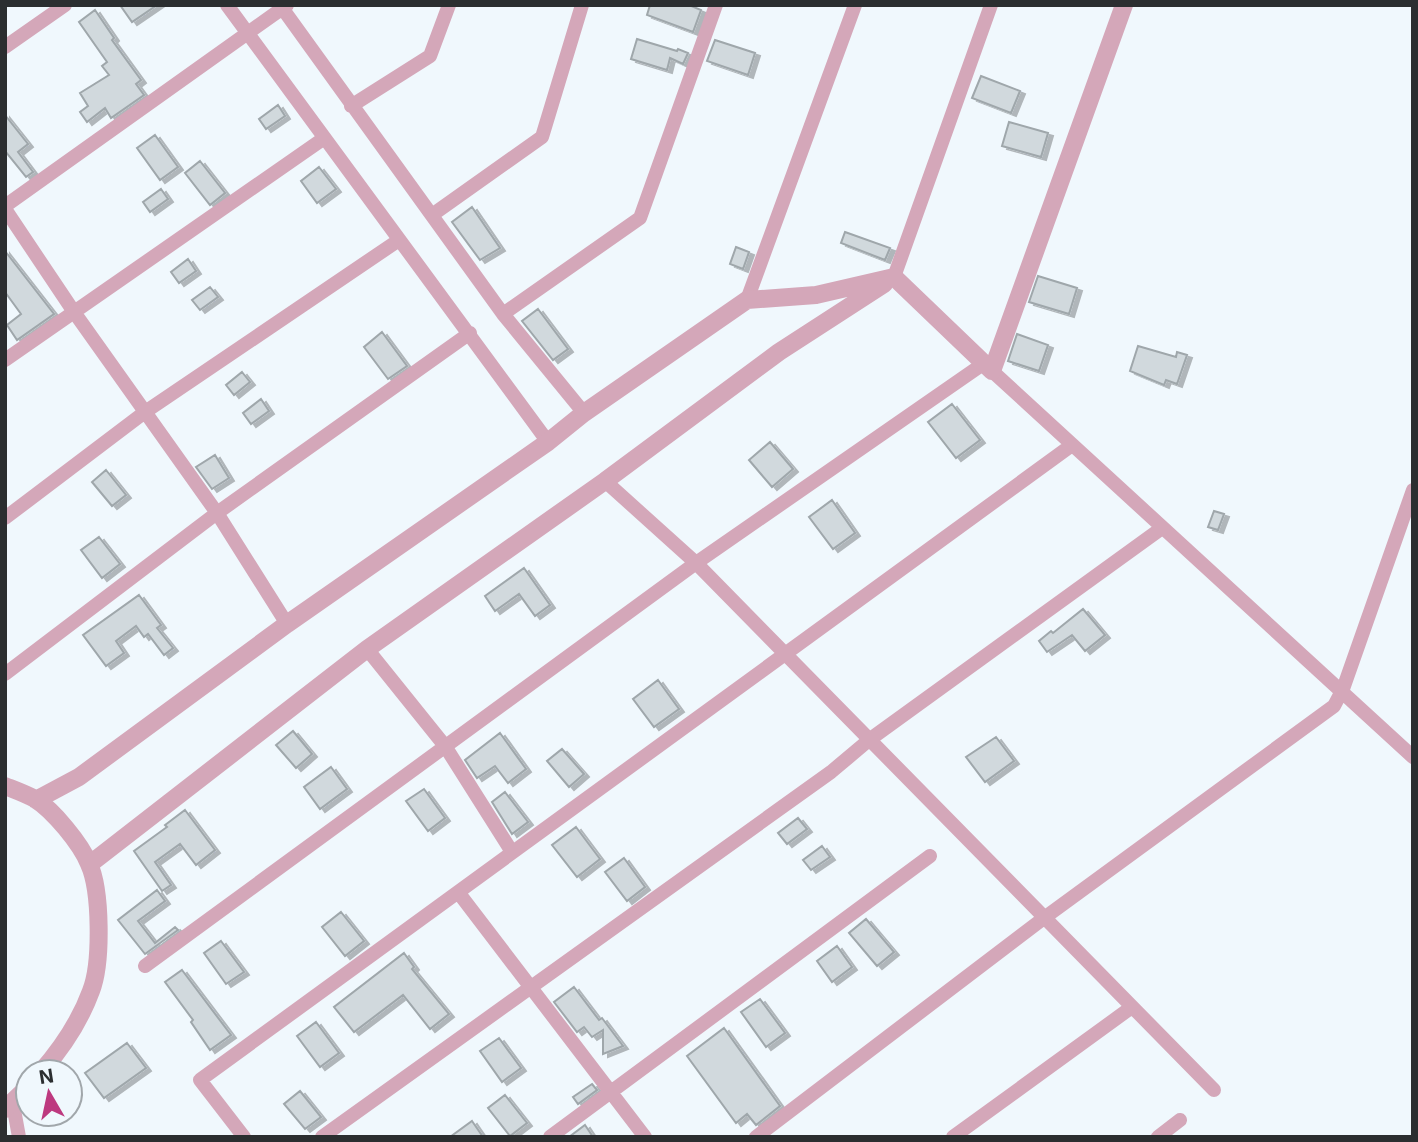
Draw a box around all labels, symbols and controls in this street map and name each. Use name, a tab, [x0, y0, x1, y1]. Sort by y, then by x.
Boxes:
north arrow	[14, 1058, 84, 1128]
text: N	[37, 1064, 55, 1089]

